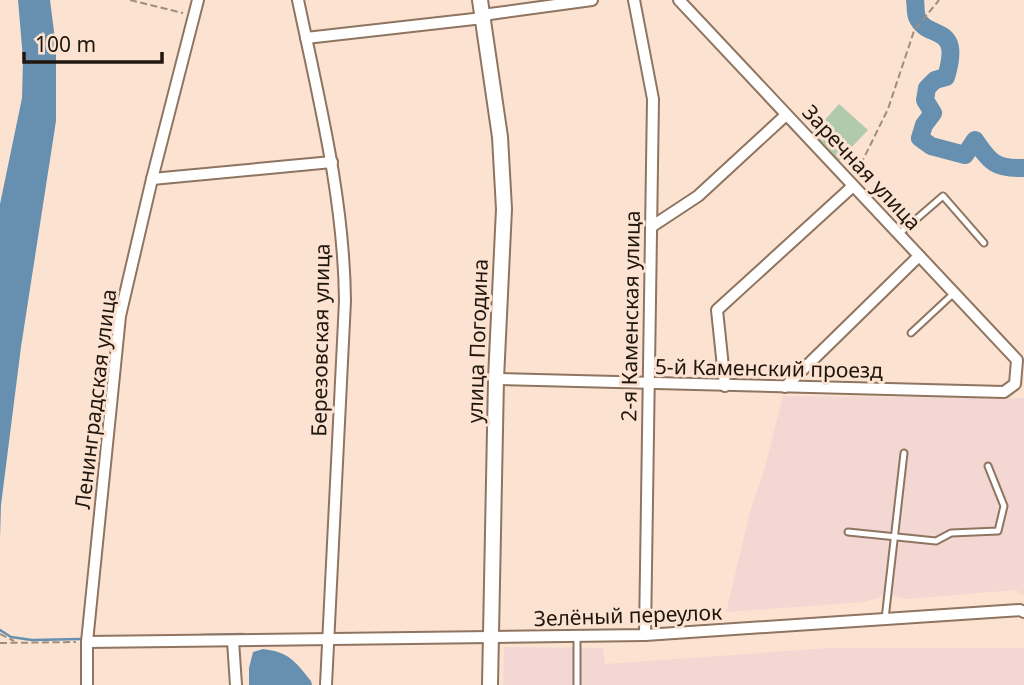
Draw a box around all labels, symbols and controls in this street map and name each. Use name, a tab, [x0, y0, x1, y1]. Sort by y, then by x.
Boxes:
scale bar	[24, 21, 163, 65]
text: 100 m	[35, 30, 96, 58]
street label: Заречная улица	[797, 98, 927, 236]
street label: 2-я Каменская улица	[614, 210, 646, 422]
street label: Березовская улица	[304, 243, 336, 437]
street label: улица Погодина	[460, 258, 494, 424]
street label: Ленинградская улица	[68, 287, 122, 511]
street label: 5-й Каменский проезд	[655, 352, 883, 384]
street label: Зелёный переулок	[533, 598, 723, 632]

